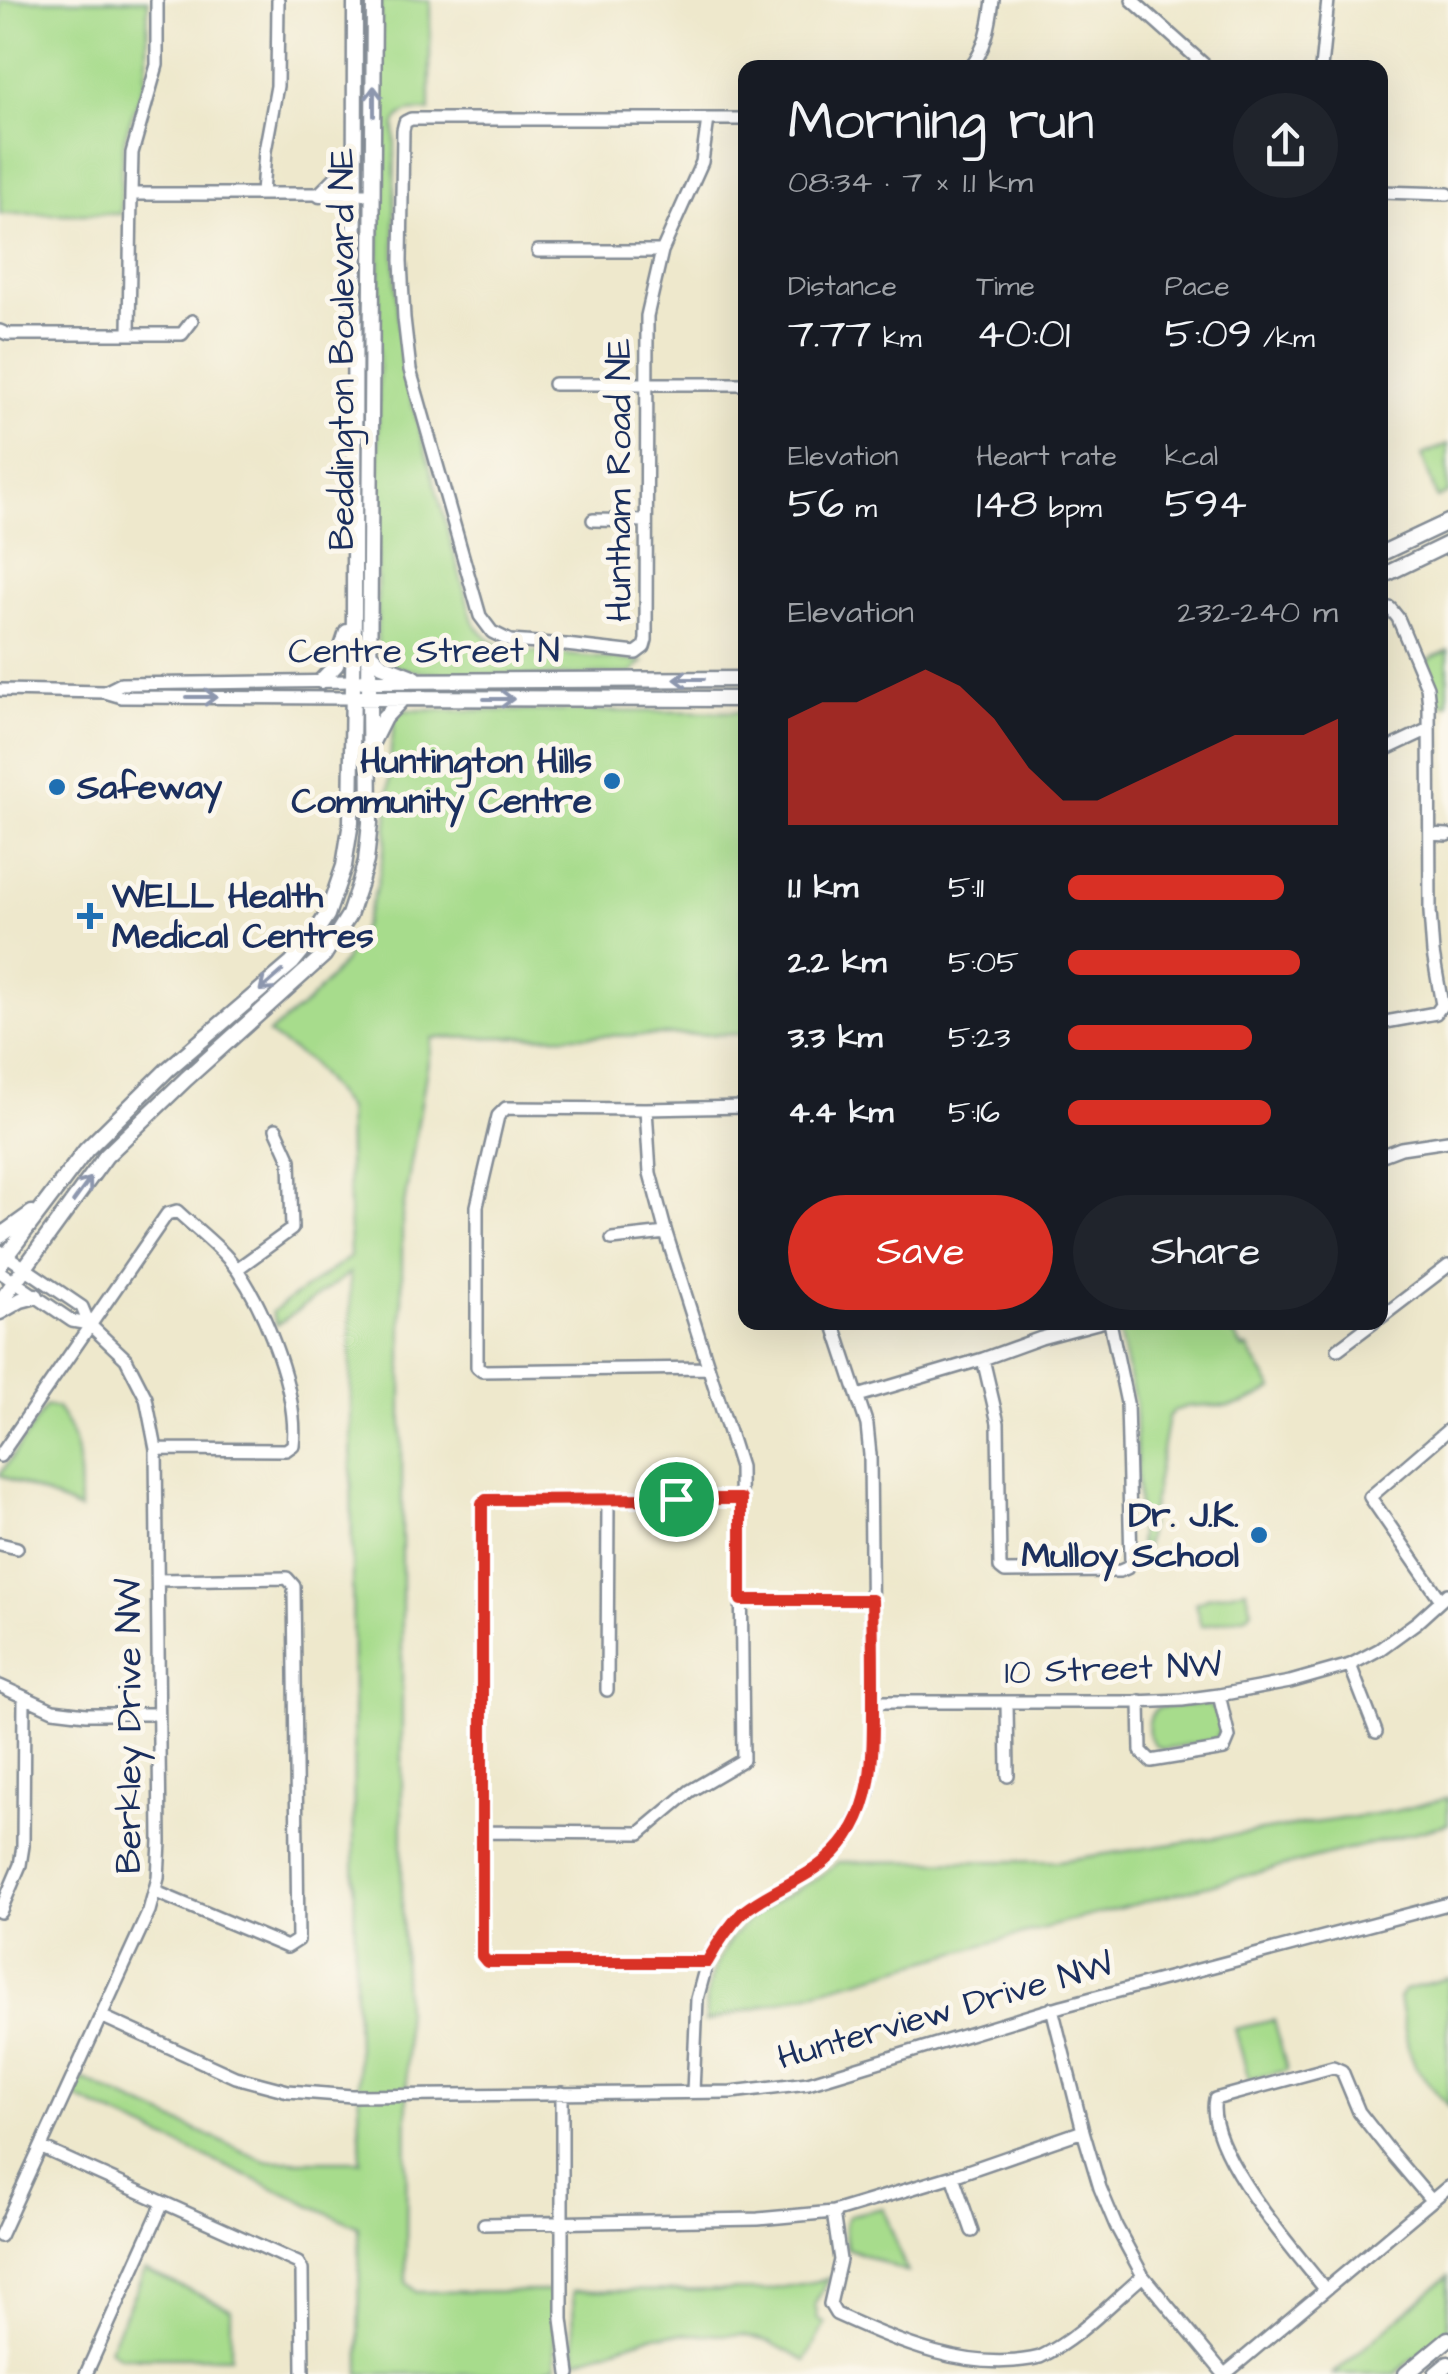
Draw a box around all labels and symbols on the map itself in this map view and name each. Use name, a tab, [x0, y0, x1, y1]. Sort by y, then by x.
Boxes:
one-way arrow	[364, 86, 384, 118]
street label: Beddington Boulevard NE	[318, 147, 369, 550]
street label: Huntham Road NE	[595, 338, 644, 622]
street label: Centre Street N	[288, 627, 560, 676]
one-way arrow	[673, 670, 706, 688]
one-way arrow	[184, 688, 217, 706]
one-way arrow	[482, 690, 515, 708]
place label: Huntington Hills Community Centre	[291, 737, 592, 828]
place label: Safeway	[76, 763, 223, 814]
marker: Huntington Hills Community Centre	[601, 770, 623, 792]
marker: Safeway	[46, 776, 68, 798]
place label: WELL Health Medical Centres	[111, 872, 374, 961]
marker: WELL Health Medical Centres	[77, 903, 103, 929]
one-way arrow	[259, 969, 284, 992]
one-way arrow	[71, 1176, 92, 1204]
pin	[634, 1457, 719, 1542]
place label: Dr. J.K. Mulloy School	[1022, 1491, 1239, 1582]
marker: Dr. J.K. Mulloy School	[1248, 1524, 1270, 1546]
street label: Berkley Drive NW	[105, 1578, 155, 1874]
street label: 10 Street NW	[1004, 1641, 1223, 1697]
street label: Hunterview Drive NW	[772, 1940, 1119, 2082]

